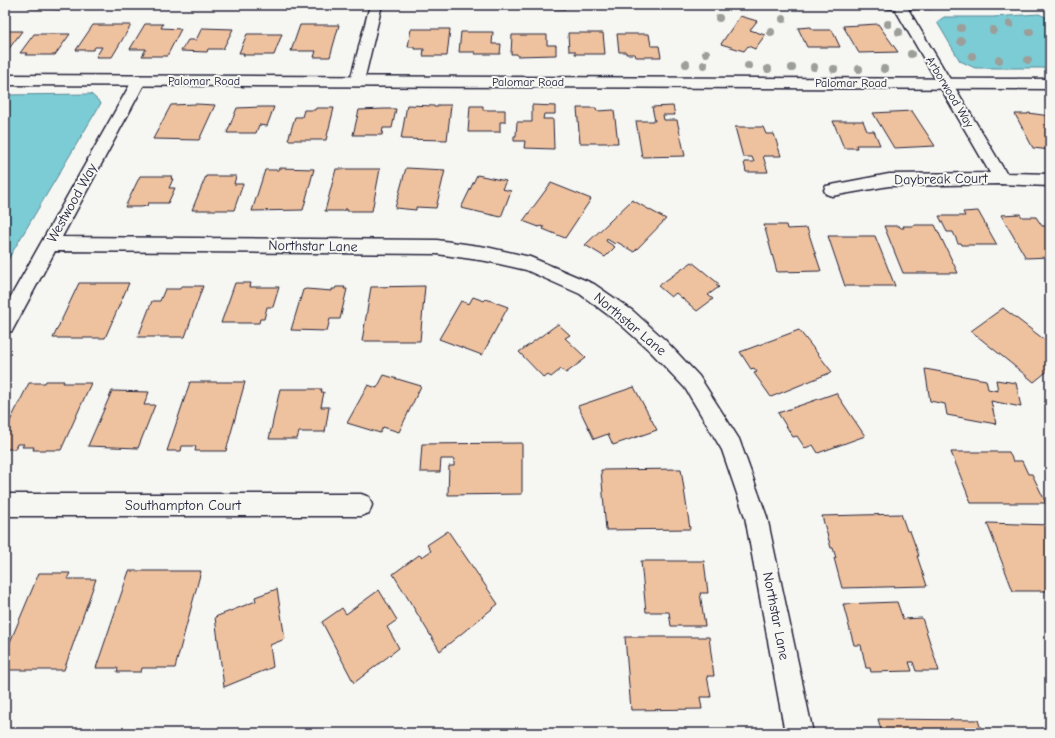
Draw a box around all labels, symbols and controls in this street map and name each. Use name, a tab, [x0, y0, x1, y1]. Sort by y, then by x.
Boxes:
street label: Arborwood Way	[923, 54, 977, 131]
street label: Palomar Road	[168, 74, 240, 88]
street label: Palomar Road	[492, 75, 564, 89]
street label: Palomar Road	[815, 76, 887, 90]
street label: Westwood Way	[43, 160, 101, 245]
street label: Daybreak Court	[894, 170, 989, 188]
street label: Northstar Lane	[268, 237, 358, 255]
street label: Northstar Lane	[590, 289, 670, 359]
street label: Southampton Court	[125, 497, 242, 514]
street label: Northstar Lane	[759, 571, 793, 661]

